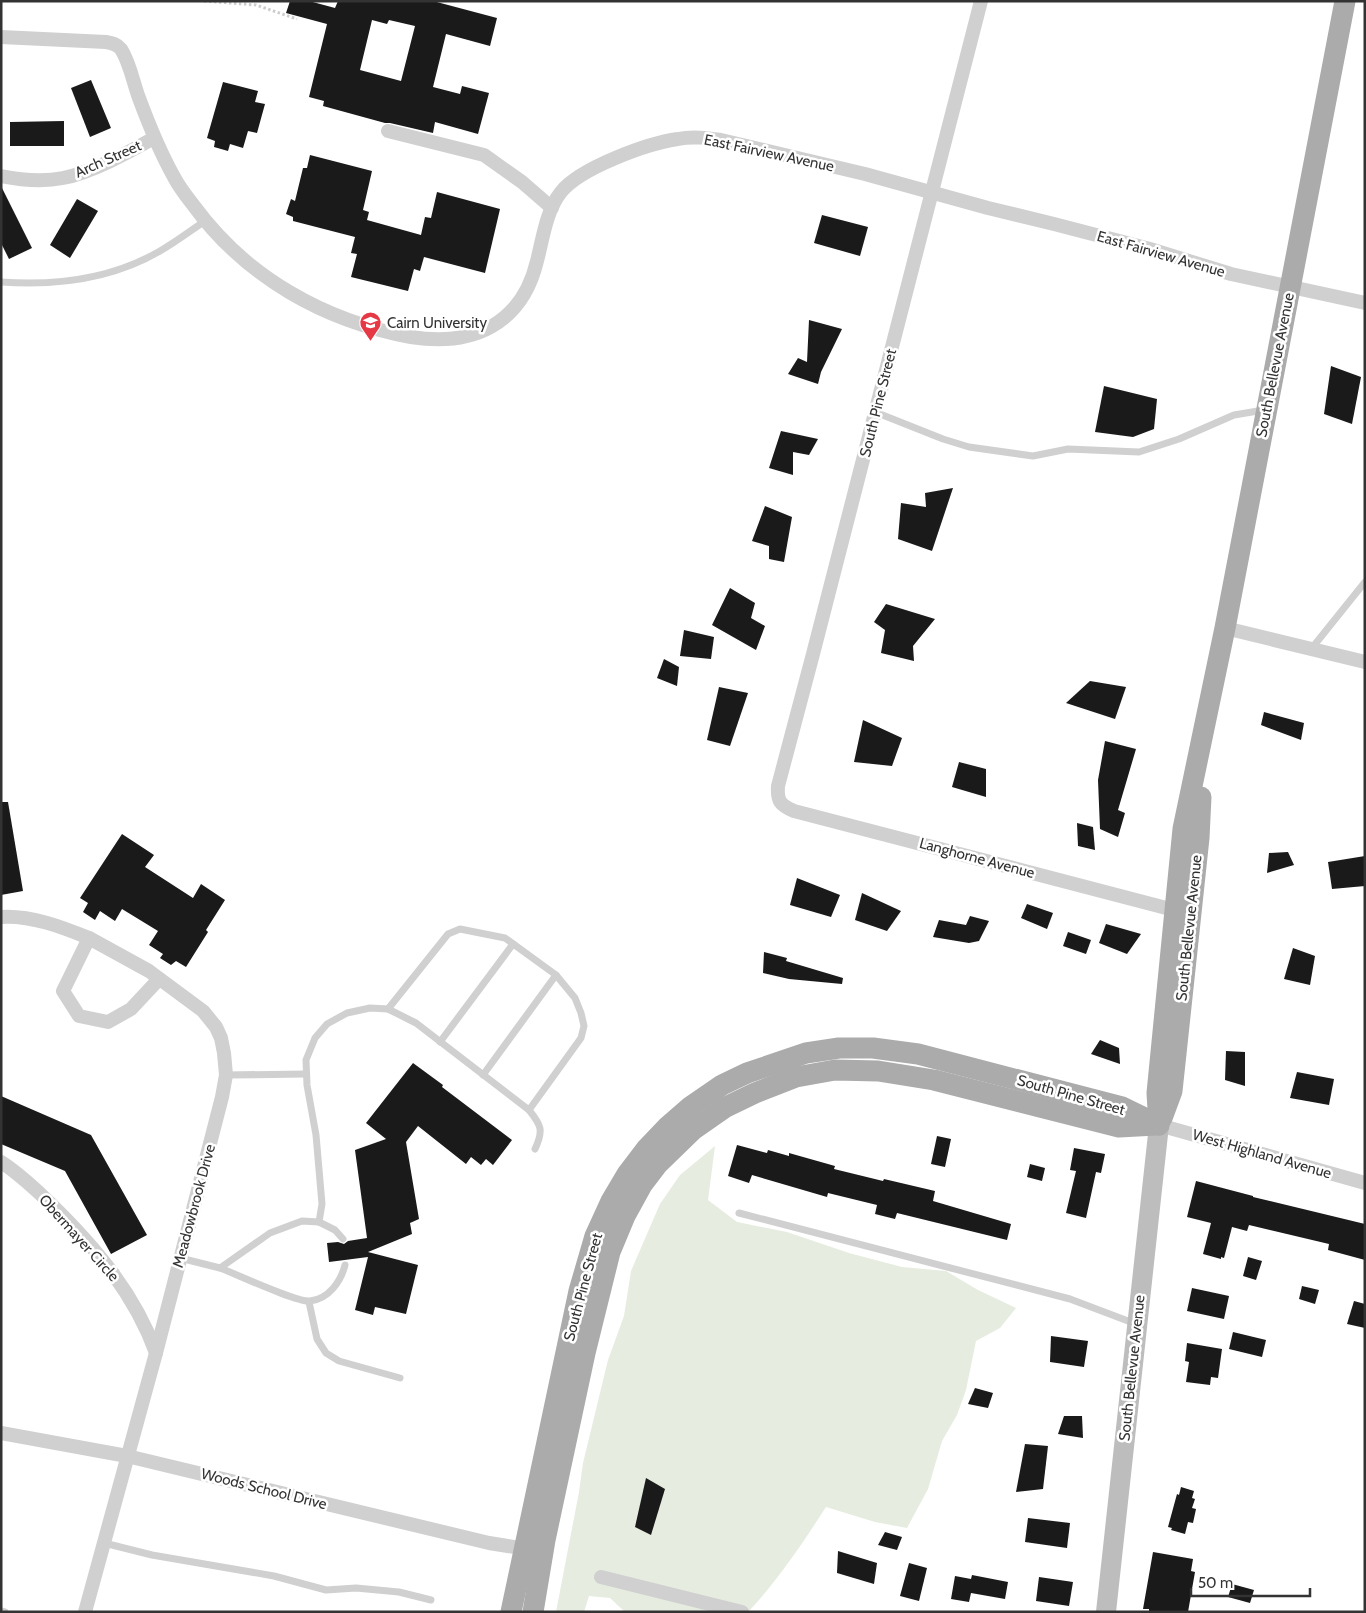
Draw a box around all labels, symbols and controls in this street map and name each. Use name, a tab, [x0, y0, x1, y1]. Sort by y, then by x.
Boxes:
street label: East Fairview Avenue	[702, 130, 836, 176]
street label: Arch Street	[72, 136, 144, 182]
street label: East Fairview Avenue	[1095, 227, 1227, 281]
street label: South Bellevue Avenue	[1252, 291, 1298, 439]
school or university icon: Cairn University	[359, 311, 383, 342]
place label: Cairn University	[387, 314, 487, 332]
street label: South Pine Street	[856, 347, 900, 459]
street label: Langhorne Avenue	[917, 834, 1037, 882]
street label: South Bellevue Avenue	[1172, 854, 1206, 1002]
street label: South Pine Street	[1015, 1071, 1127, 1119]
street label: West Highland Avenue	[1191, 1126, 1334, 1183]
street label: Meadowbrook Drive	[169, 1142, 219, 1270]
street label: Obermayer Circle	[35, 1191, 123, 1285]
street label: South Pine Street	[560, 1231, 606, 1343]
street label: South Bellevue Avenue	[1115, 1294, 1149, 1442]
street label: Woods School Drive	[199, 1465, 329, 1513]
scale bar	[1191, 1566, 1310, 1598]
text: 50 m	[1198, 1574, 1233, 1592]

